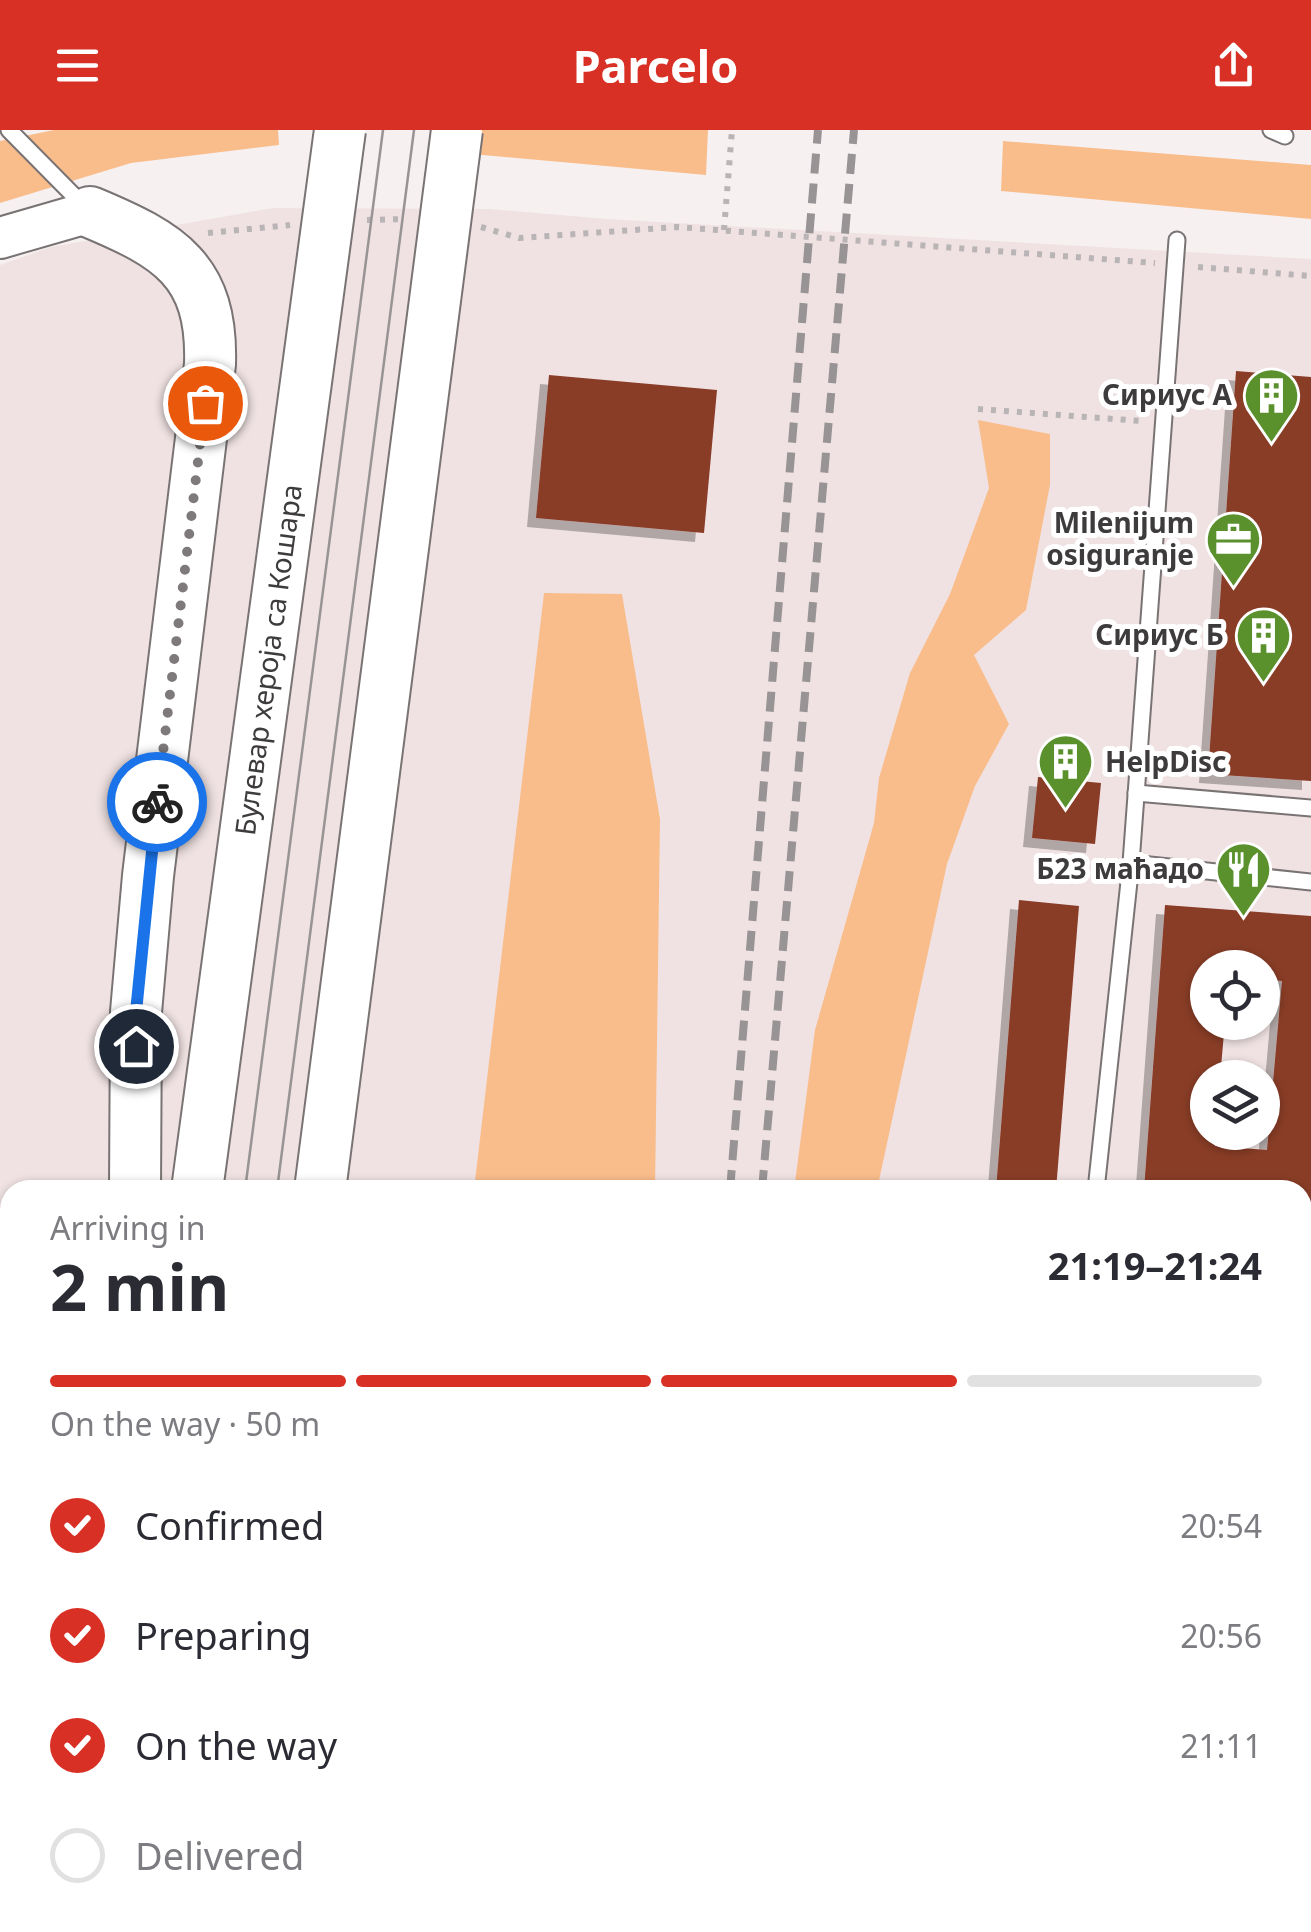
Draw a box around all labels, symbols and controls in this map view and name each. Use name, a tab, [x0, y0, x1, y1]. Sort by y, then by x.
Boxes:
text: Parcelo	[573, 35, 738, 96]
icon: menu	[50, 38, 105, 93]
icon: share	[1206, 38, 1261, 93]
pin	[163, 361, 248, 446]
building icon: Сириус А	[1241, 365, 1301, 444]
place label: Сириус А	[1102, 375, 1233, 413]
icon: bag	[178, 376, 233, 431]
street label: Булевар хероја са Кошара	[225, 482, 310, 838]
place label: Milenijum osiguranje	[1046, 503, 1194, 573]
office icon: Milenijum osiguranje	[1203, 509, 1263, 588]
building icon: Сириус Б	[1233, 605, 1293, 684]
place label: Сириус Б	[1095, 615, 1224, 653]
building icon: HelpDisc	[1036, 732, 1096, 811]
place label: HelpDisc	[1105, 742, 1227, 780]
courier	[107, 752, 207, 852]
icon: bike	[130, 775, 185, 830]
restaurant icon: Б23 маћадо	[1213, 839, 1273, 918]
place label: Б23 маћадо	[1036, 849, 1204, 887]
map controls	[1190, 950, 1280, 1150]
button: locate	[1190, 950, 1280, 1040]
pin	[94, 1004, 179, 1089]
icon: home	[109, 1019, 164, 1074]
button: layers	[1190, 1060, 1280, 1150]
text: Arriving in	[50, 1206, 205, 1249]
text: 21:19–21:24	[1048, 1239, 1262, 1291]
text: 2 min	[50, 1242, 229, 1330]
text: On the way · 50 m	[50, 1402, 320, 1445]
icon: check	[50, 1498, 105, 1553]
text: Confirmed	[135, 1499, 324, 1551]
text: 20:54	[1180, 1504, 1262, 1547]
icon: check	[50, 1608, 105, 1663]
text: Preparing	[135, 1609, 311, 1661]
text: 20:56	[1180, 1614, 1262, 1657]
icon: check	[50, 1718, 105, 1773]
text: On the way	[135, 1719, 337, 1771]
text: 21:11	[1180, 1724, 1262, 1767]
text: Delivered	[135, 1829, 304, 1881]

